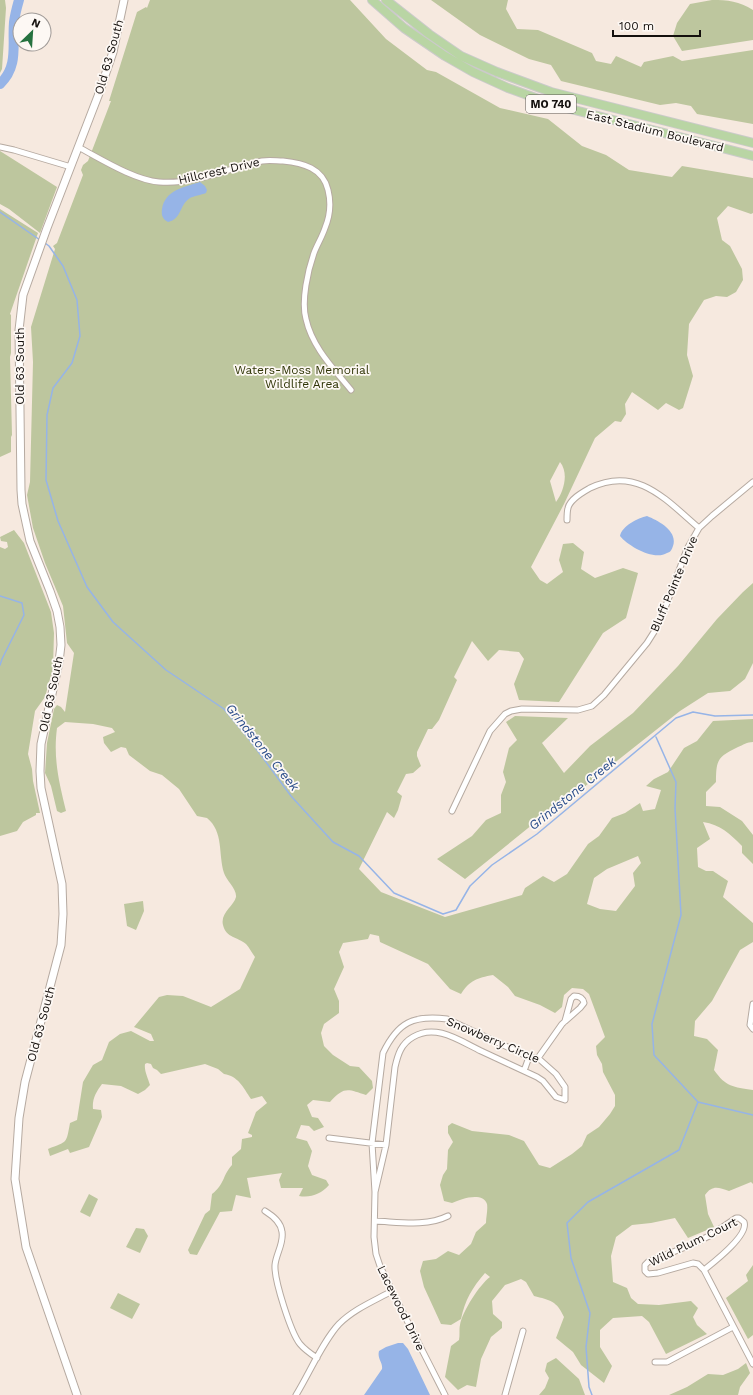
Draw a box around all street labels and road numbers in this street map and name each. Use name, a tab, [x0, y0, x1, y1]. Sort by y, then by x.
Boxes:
street label: Old 63 South	[92, 18, 126, 96]
road number: MO 740	[526, 95, 576, 113]
street label: East Stadium Boulevard	[585, 107, 725, 155]
street label: Hillcrest Drive	[177, 155, 261, 187]
street label: Old 63 South	[13, 327, 27, 405]
street label: Bluff Pointe Drive	[647, 534, 701, 634]
street label: Old 63 South	[36, 655, 66, 733]
street label: Old 63 South	[24, 985, 58, 1063]
street label: Snowberry Circle	[444, 1014, 542, 1066]
street label: Wild Plum Court	[647, 1215, 739, 1269]
street label: Lacewood Drive	[374, 1263, 428, 1353]

